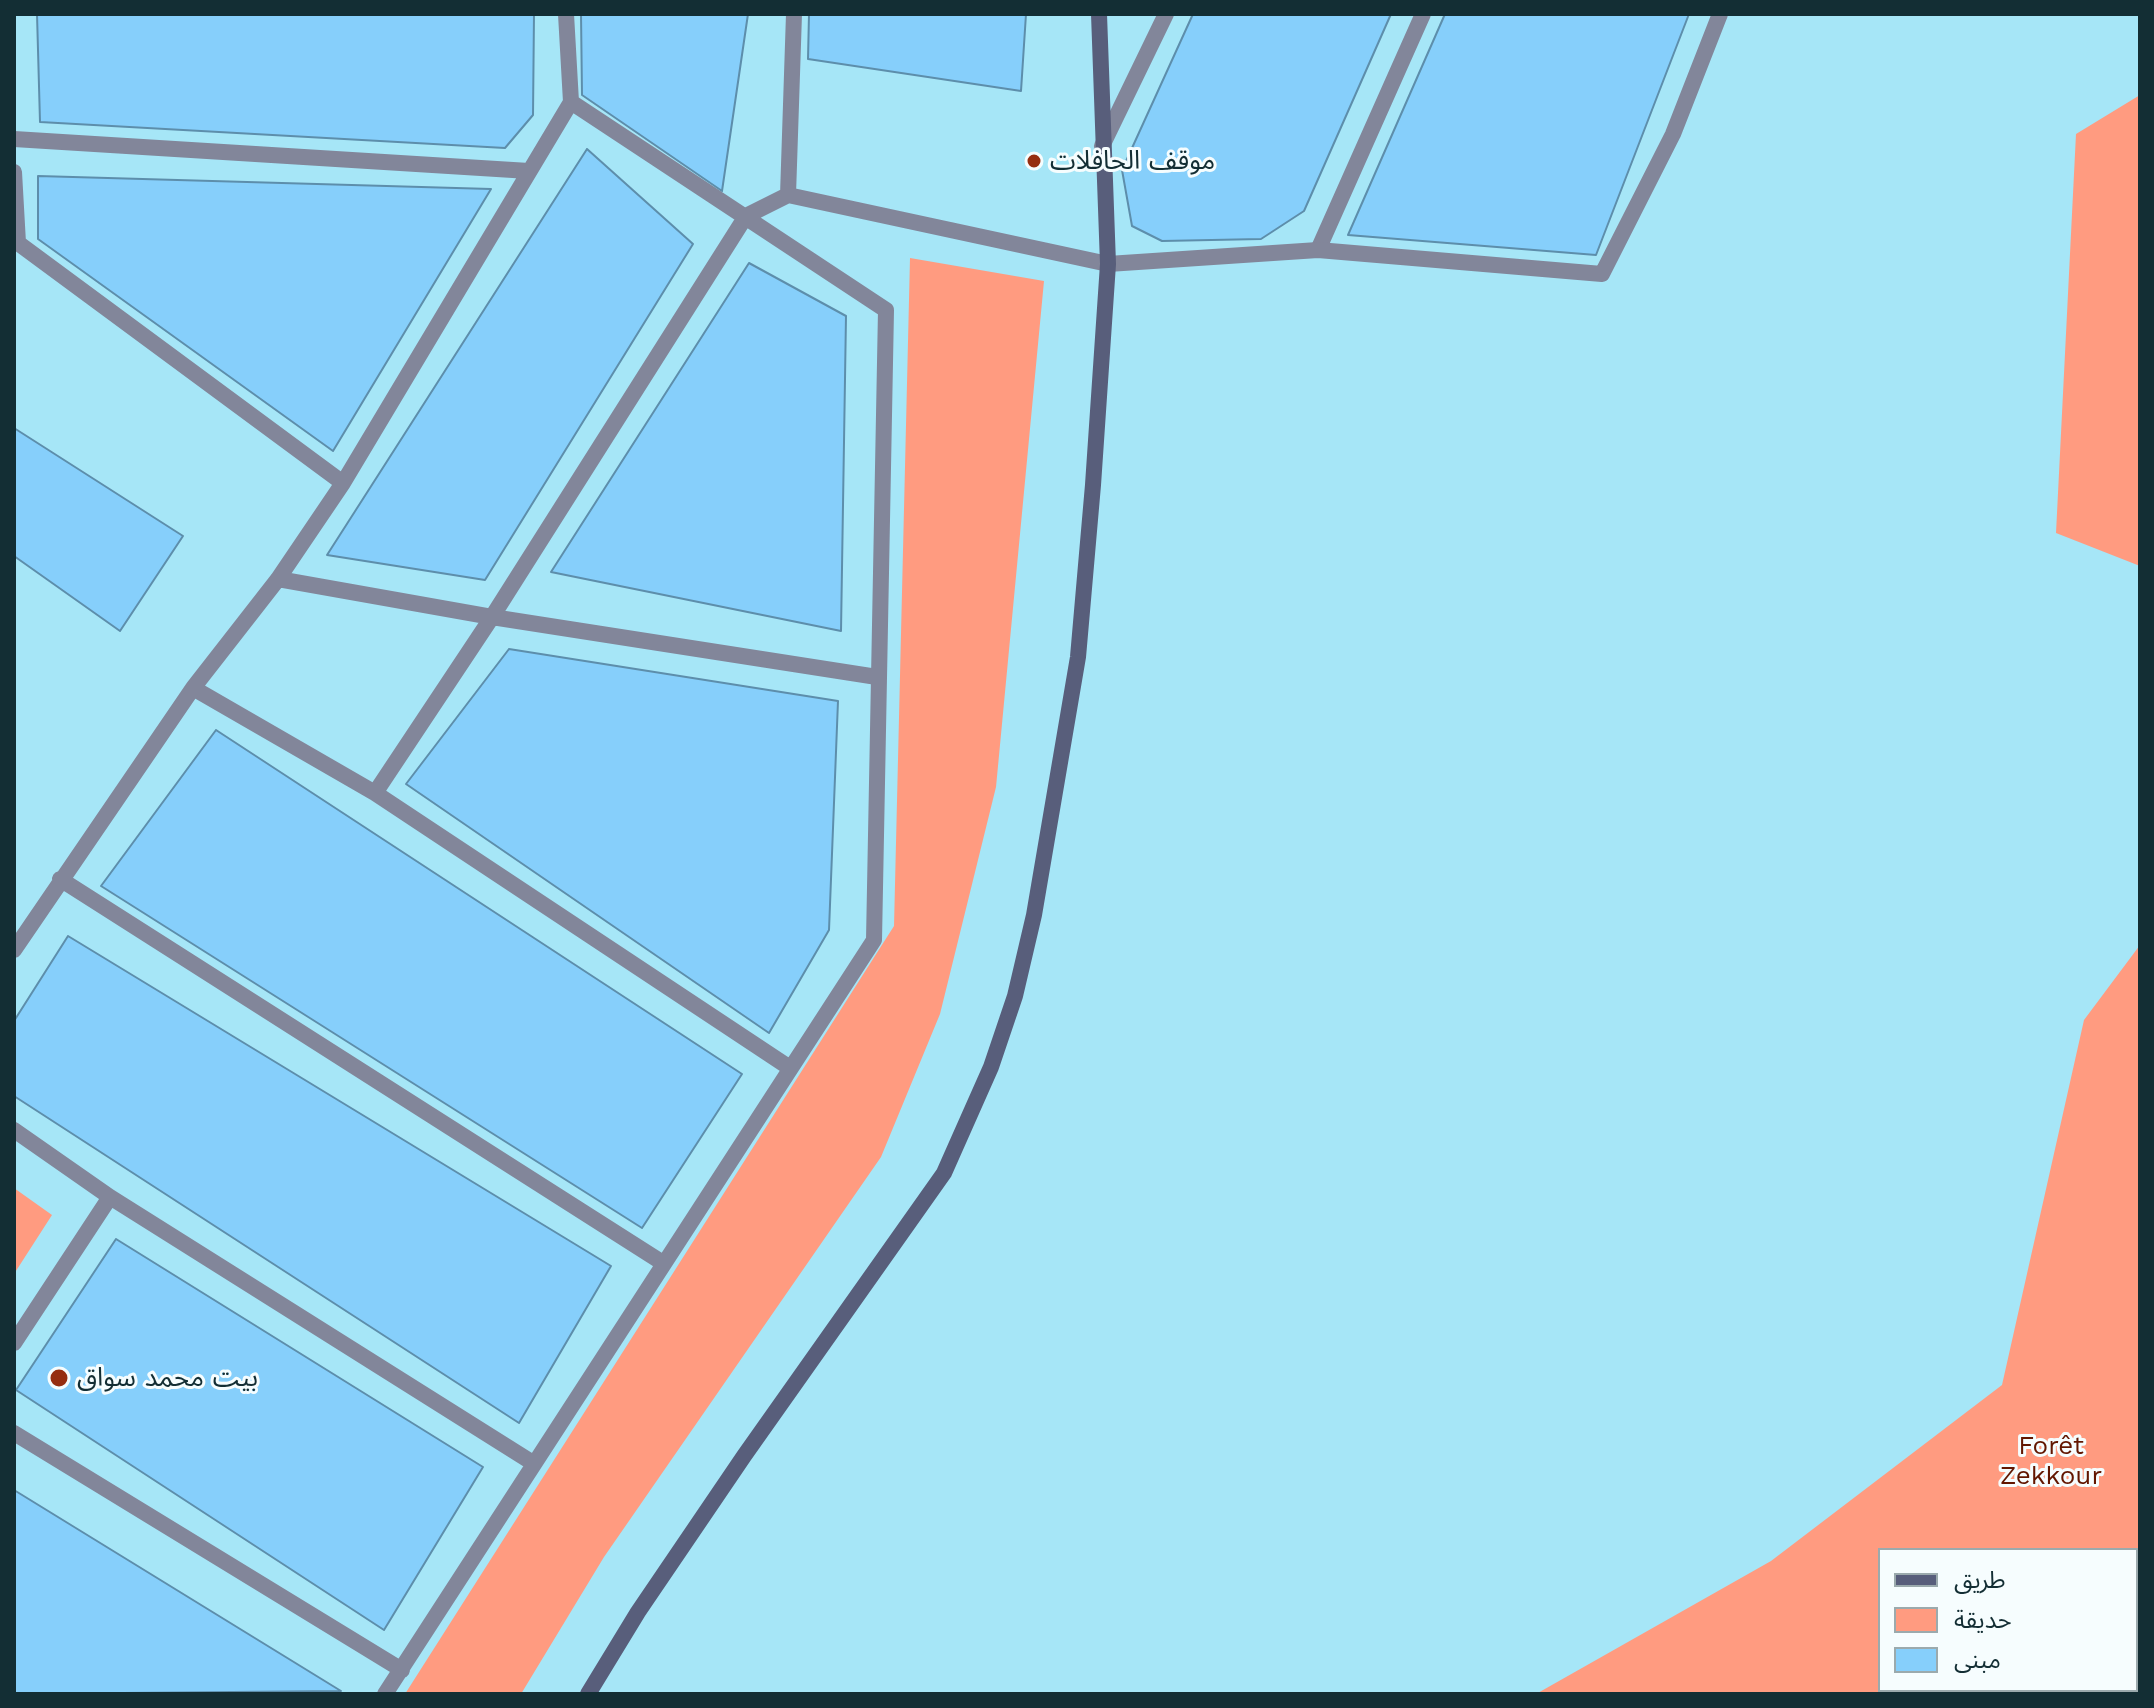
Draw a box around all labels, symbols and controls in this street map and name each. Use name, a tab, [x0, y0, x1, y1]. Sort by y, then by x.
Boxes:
place label: موقف الحافلات	[1050, 145, 1215, 177]
marker: موقف الحافلات	[1025, 152, 1043, 170]
place label: بيت محمد سواق	[77, 1362, 258, 1394]
marker: بيت محمد سواق	[48, 1367, 70, 1389]
park label: Forêt Zekkour	[2000, 1430, 2102, 1492]
legend	[1878, 1548, 2138, 1692]
text: طريق	[1954, 1566, 2006, 1594]
text: حديقة	[1954, 1606, 2012, 1634]
text: مبنى	[1954, 1646, 2001, 1674]

